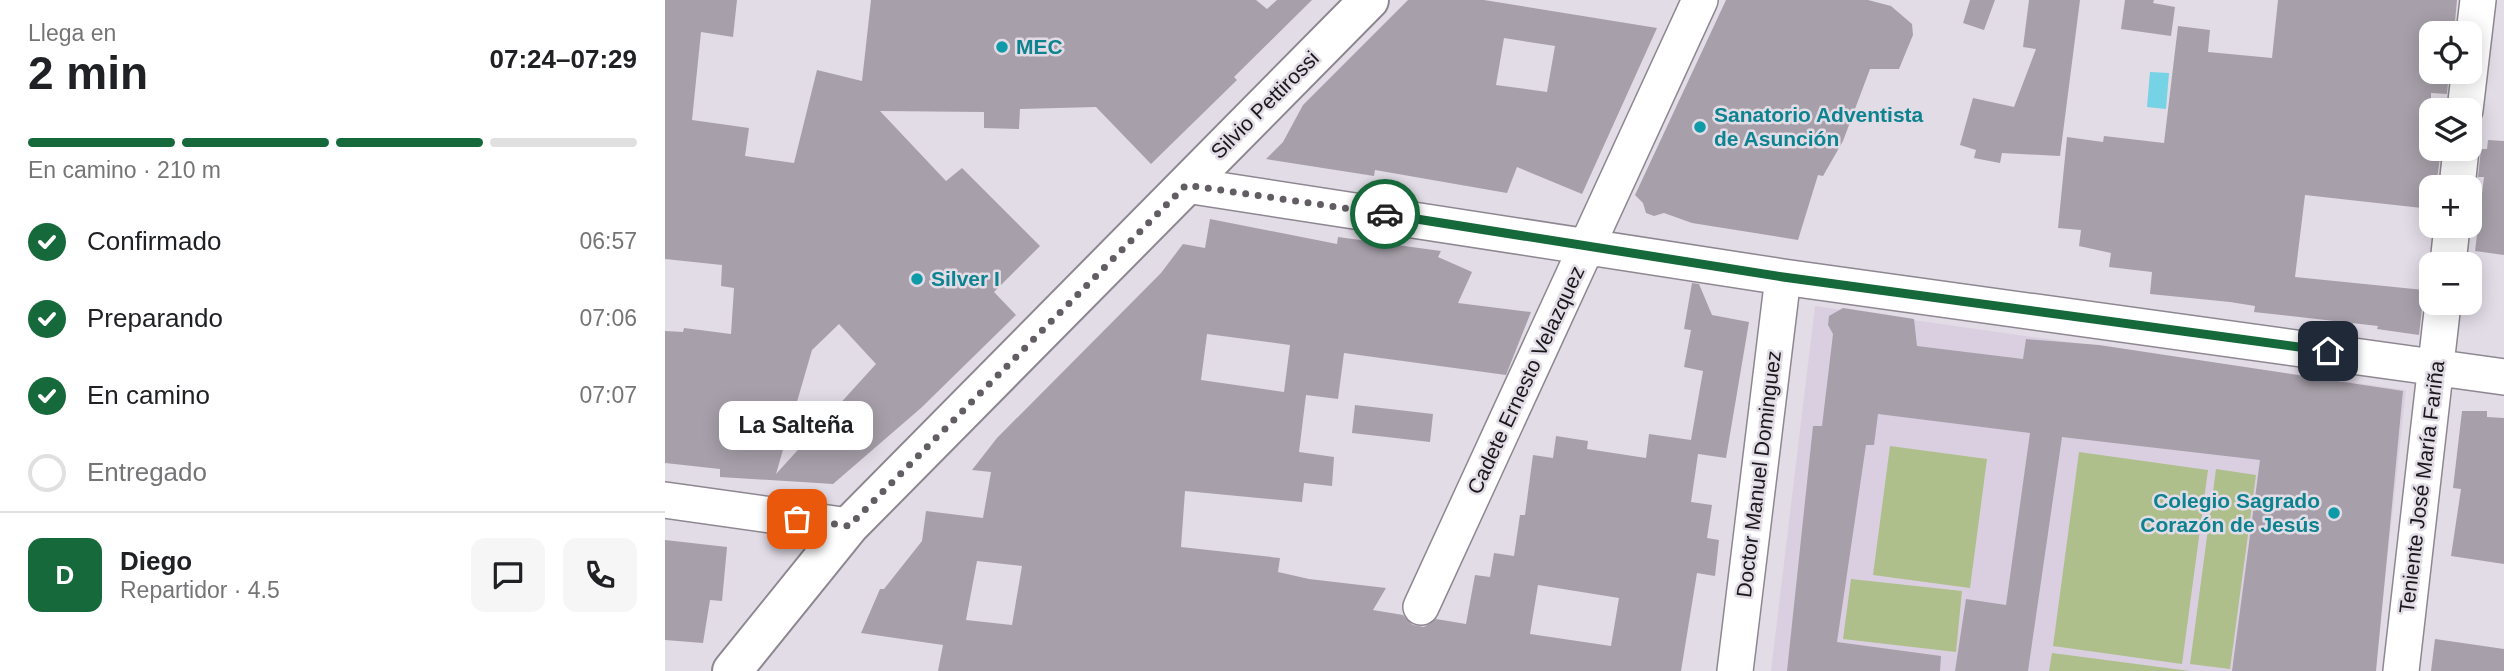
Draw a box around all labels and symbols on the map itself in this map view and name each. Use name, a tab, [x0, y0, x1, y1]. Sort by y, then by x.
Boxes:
place label: MEC	[1016, 35, 1063, 58]
marker: MEC	[994, 39, 1010, 55]
street label: Silvio Pettirossi	[1206, 46, 1323, 163]
place label: Sanatorio Adventista de Asunción	[1714, 103, 1924, 150]
marker: Sanatorio Adventista de Asunción	[1692, 119, 1708, 135]
courier	[1350, 179, 1420, 249]
street label: Cadete Ernesto Velazquez	[1463, 262, 1589, 497]
place label: Silver I	[931, 267, 1000, 290]
marker: Silver I	[909, 271, 925, 287]
pin	[2298, 321, 2358, 381]
street label: Doctor Manuel Dominguez	[1732, 349, 1785, 599]
street label: Teniente José María Fariña	[2395, 359, 2448, 615]
callout: La Salteña	[720, 400, 874, 449]
pin	[767, 489, 827, 549]
place label: Colegio Sagrado Corazón de Jesús	[2140, 489, 2320, 536]
marker: Colegio Sagrado Corazón de Jesús	[2326, 505, 2342, 521]

